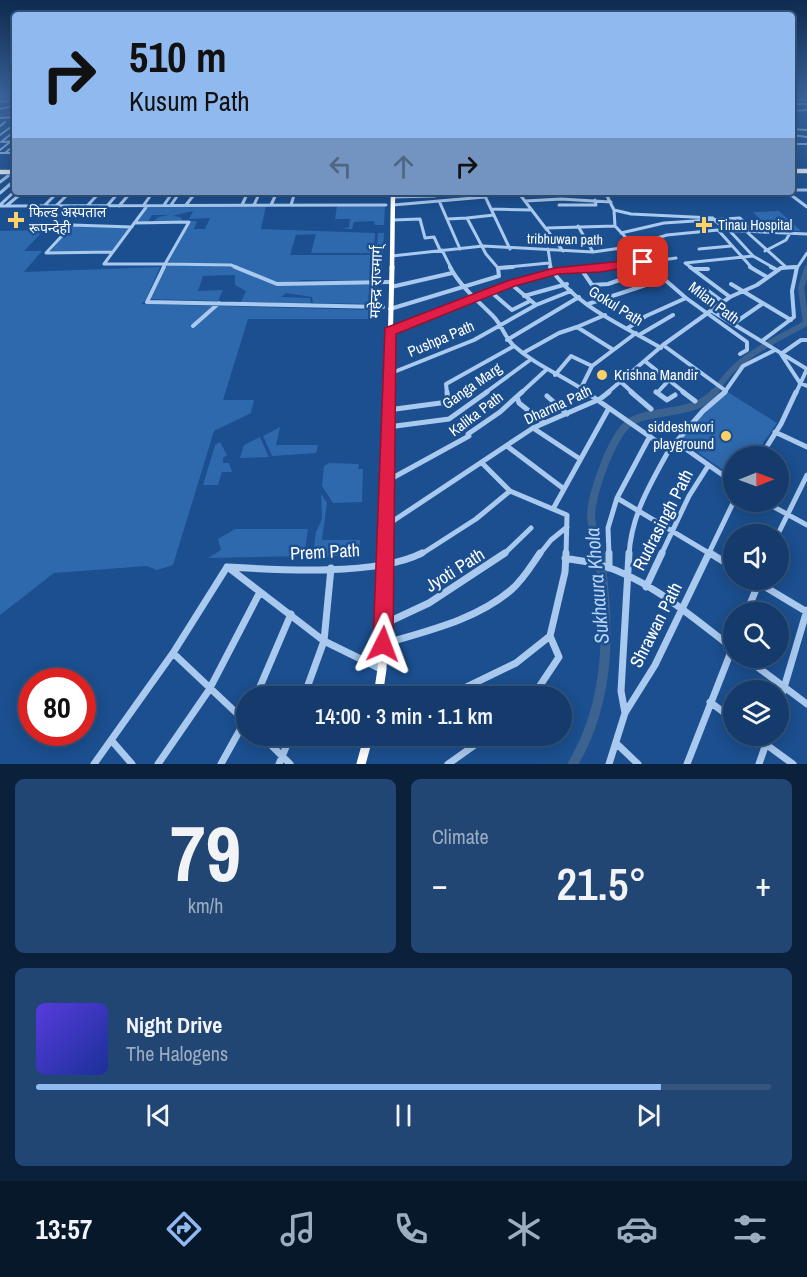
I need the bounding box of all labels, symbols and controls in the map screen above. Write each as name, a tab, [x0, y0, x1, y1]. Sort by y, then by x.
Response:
text: 510 m	[129, 29, 227, 85]
icon: right	[30, 36, 108, 114]
text: Kusum Path	[129, 83, 250, 119]
icon: left	[324, 150, 357, 183]
icon: ahead	[387, 150, 420, 183]
icon: right	[450, 150, 483, 183]
place label: फिल्ड अस्पताल रूपन्देही	[29, 203, 107, 237]
marker: फिल्ड अस्पताल रूपन्देही	[7, 211, 25, 229]
marker: Tinau Hospital	[695, 216, 713, 234]
place label: Tinau Hospital	[718, 216, 792, 234]
street label: tribhuwan path	[527, 229, 603, 249]
pin	[617, 236, 668, 287]
street label: महेन्द्र राज्मार्ग्	[364, 243, 387, 319]
icon: arrive	[626, 245, 659, 278]
street label: Milan Path	[684, 277, 744, 329]
street label: Gokul Path	[585, 281, 648, 331]
street label: Pushpa Path	[404, 315, 477, 362]
street label: Ganga Marg	[438, 357, 506, 414]
place label: Krishna Mandir	[614, 364, 698, 385]
marker: Krishna Mandir	[595, 368, 609, 382]
street label: Dharma Path	[521, 380, 595, 429]
street label: Kalika Path	[444, 386, 507, 441]
place label: siddeshwori playground	[648, 416, 714, 454]
marker: siddeshwori playground	[719, 429, 733, 443]
north arrow	[723, 446, 789, 512]
map controls	[723, 446, 789, 746]
street label: Rudrasingh Path	[626, 465, 699, 575]
button: sound	[723, 524, 789, 590]
water label: Sukhaura Khola	[578, 527, 615, 645]
street label: Prem Path	[290, 537, 360, 566]
street label: Jyoti Path	[420, 542, 489, 598]
street label: Shrawan Path	[623, 578, 688, 672]
button: search	[723, 602, 789, 668]
position arrow	[351, 612, 415, 676]
speed limit sign: 80	[18, 668, 96, 746]
button: layers	[723, 680, 789, 746]
text: 14:00 · 3 min · 1.1 km	[315, 701, 493, 731]
text: 79	[170, 800, 241, 905]
text: Climate	[432, 823, 489, 850]
text: 21.5°	[557, 853, 646, 914]
text: −	[432, 862, 448, 906]
text: +	[755, 862, 771, 906]
text: km/h	[188, 892, 223, 919]
text: Night Drive	[126, 1010, 222, 1040]
text: The Halogens	[126, 1040, 228, 1067]
icon: previous	[142, 1099, 175, 1132]
icon: pause	[387, 1099, 420, 1132]
icon: next	[632, 1099, 665, 1132]
icon: directions	[163, 1208, 205, 1250]
icon: music	[277, 1208, 319, 1250]
icon: phone	[390, 1208, 432, 1250]
icon: climate	[503, 1208, 545, 1250]
icon: car	[616, 1208, 658, 1250]
icon: filters	[729, 1208, 771, 1250]
text: 13:57	[36, 1211, 92, 1247]

